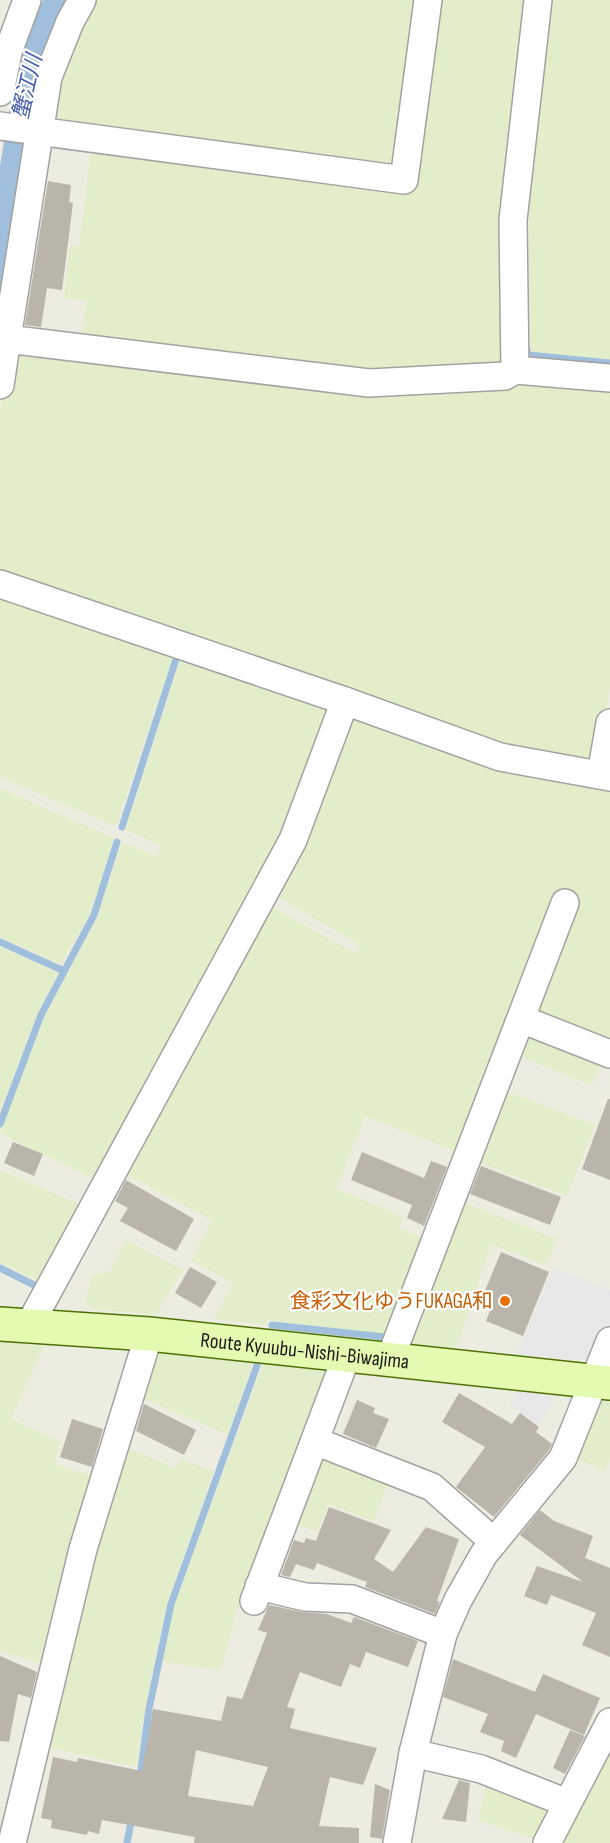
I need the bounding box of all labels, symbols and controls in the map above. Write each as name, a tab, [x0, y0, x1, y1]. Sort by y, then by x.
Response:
water label: 蟹江川	[7, 50, 49, 122]
place label: 食彩文化ゆうFUKAGA和	[290, 1289, 493, 1314]
marker: 食彩文化ゆうFUKAGA和	[498, 1294, 512, 1308]
street label: Route Kyuubu-Nishi-Biwajima	[199, 1327, 410, 1374]

